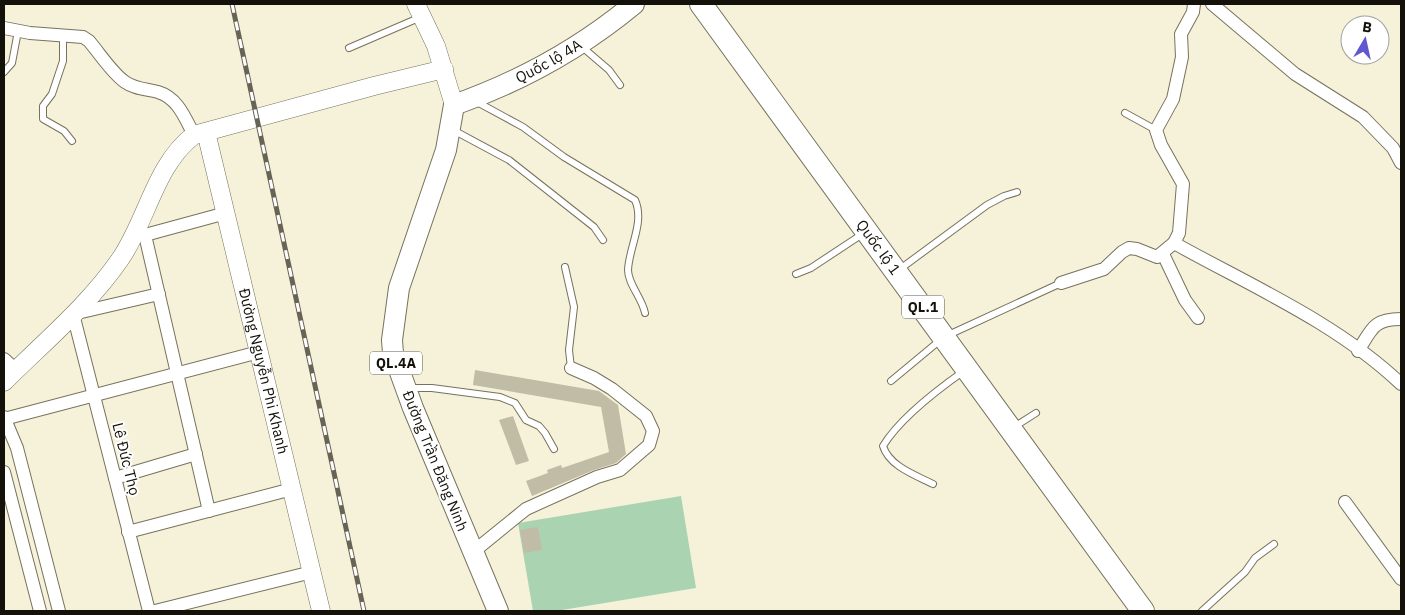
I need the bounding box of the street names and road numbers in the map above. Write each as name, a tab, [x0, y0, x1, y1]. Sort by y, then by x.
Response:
street label: Quốc lộ 4A	[512, 35, 586, 87]
street label: Quốc lộ 1	[852, 216, 905, 278]
street label: Đường Nguyễn Phi Khanh	[235, 286, 293, 456]
road number: QL.1	[902, 296, 944, 318]
road number: QL.4A	[370, 352, 422, 374]
street label: Đường Trần Đăng Ninh	[399, 388, 472, 534]
street label: Lê Đức Thọ	[108, 421, 145, 497]

